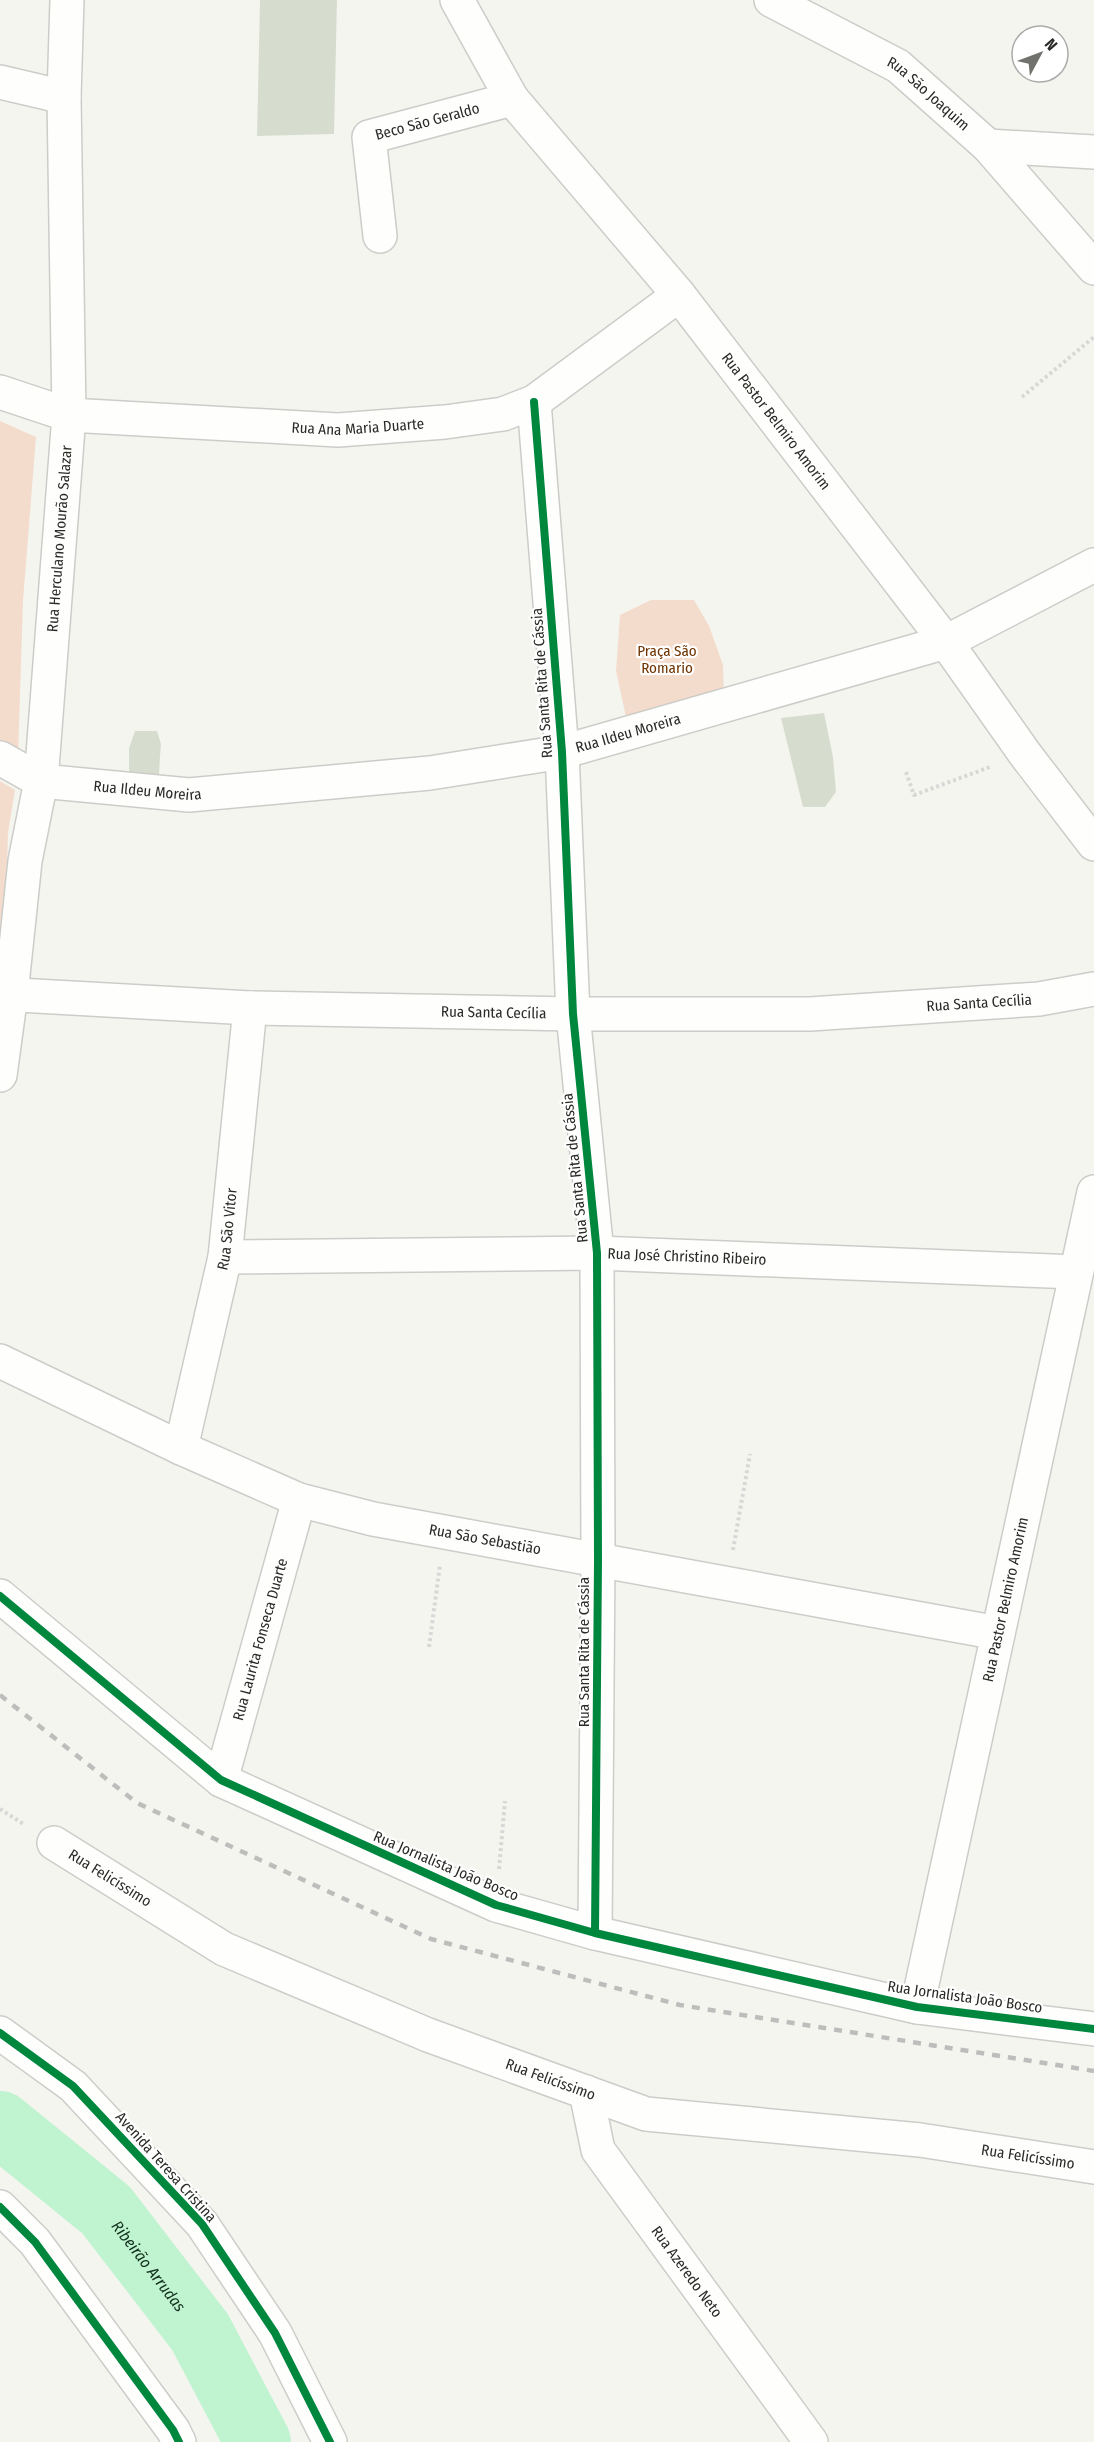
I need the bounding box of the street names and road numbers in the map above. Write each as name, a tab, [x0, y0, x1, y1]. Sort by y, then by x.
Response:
street label: Rua São Joaquim	[884, 53, 973, 134]
street label: Beco São Geraldo	[373, 99, 482, 144]
street label: Rua Pastor Belmiro Amorim	[718, 349, 835, 493]
street label: Rua Ana Maria Duarte	[291, 415, 425, 439]
street label: Rua Herculano Mourão Salazar	[43, 444, 76, 633]
street label: Rua Santa Rita de Cássia	[528, 607, 556, 759]
street label: Rua Ildeu Moreira	[573, 710, 683, 757]
street label: Rua Ildeu Moreira	[93, 777, 202, 804]
street label: Rua Santa Cecília	[926, 990, 1032, 1015]
street label: Rua Santa Cecília	[441, 1003, 547, 1023]
street label: Rua Santa Rita de Cássia	[558, 1092, 592, 1244]
street label: Rua São Vitor	[213, 1186, 241, 1272]
street label: Rua José Christino Ribeiro	[607, 1244, 767, 1269]
street label: Rua Pastor Belmiro Amorim	[979, 1515, 1032, 1684]
street label: Rua São Sebastião	[428, 1520, 543, 1558]
street label: Rua Laurita Fonseca Duarte	[229, 1556, 291, 1722]
street label: Rua Santa Rita de Cássia	[575, 1577, 593, 1727]
street label: Rua Jornalista João Bosco	[371, 1827, 521, 1905]
street label: Rua Felicíssimo	[65, 1845, 155, 1911]
street label: Rua Jornalista João Bosco	[886, 1977, 1044, 2017]
street label: Rua Felicíssimo	[503, 2055, 598, 2104]
street label: Avenida Teresa Cristina	[112, 2108, 220, 2226]
street label: Rua Felicíssimo	[980, 2141, 1076, 2173]
street label: Rua Azeredo Neto	[647, 2223, 726, 2321]

